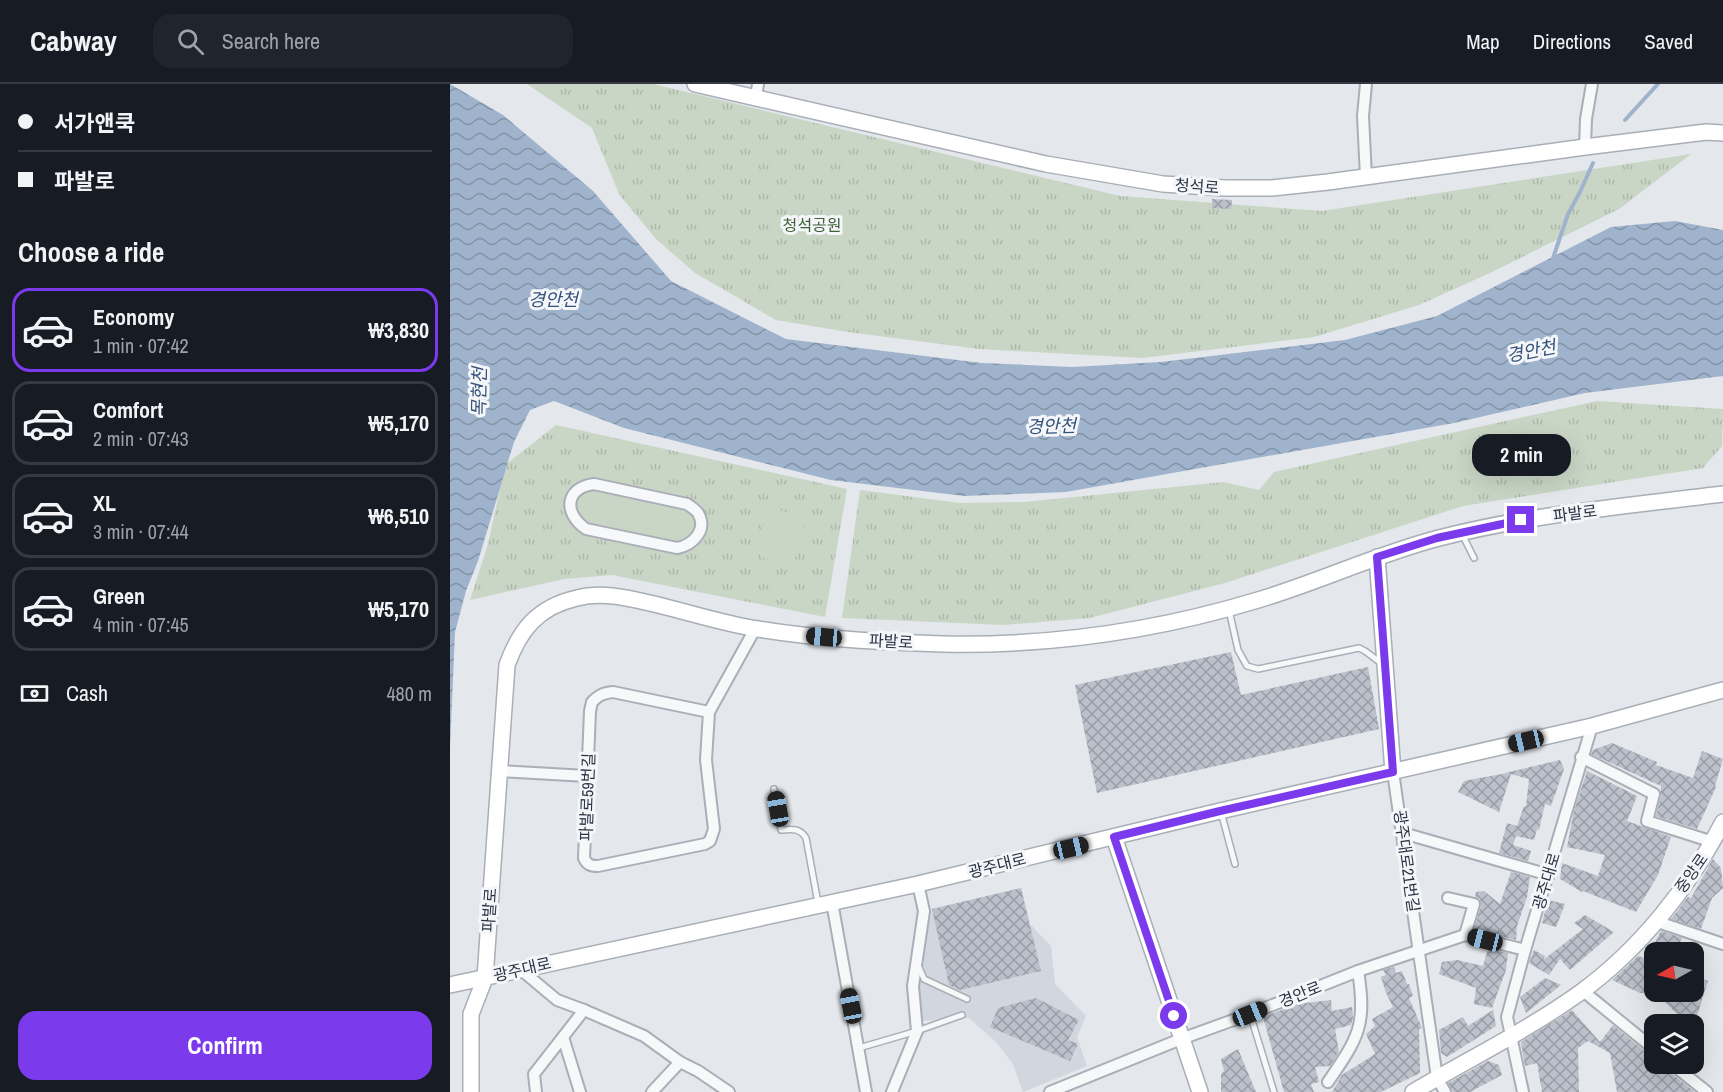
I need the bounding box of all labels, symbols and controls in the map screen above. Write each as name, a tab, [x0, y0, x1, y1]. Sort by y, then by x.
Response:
search box	[153, 14, 573, 68]
text: Cabway	[30, 22, 117, 60]
icon: search	[174, 25, 207, 58]
text: Search here	[222, 26, 320, 56]
text: Map	[1466, 27, 1500, 56]
text: Directions	[1533, 27, 1611, 56]
text: Saved	[1644, 27, 1693, 56]
text: 서가앤쿡	[54, 108, 135, 138]
text: 파발로	[54, 166, 115, 196]
street label: 청석로	[1174, 173, 1220, 199]
park label: 청석공원	[783, 214, 841, 236]
text: Choose a ride	[18, 234, 164, 270]
water label: 경안천	[528, 287, 580, 312]
text: Economy	[93, 302, 174, 332]
icon: car	[21, 303, 75, 357]
text: ₩3,830	[368, 315, 429, 345]
text: 1 min · 07:42	[93, 332, 189, 359]
water label: 경안천	[1504, 334, 1560, 368]
water label: 목현천	[466, 365, 492, 417]
text: Comfort	[93, 395, 163, 425]
icon: car	[21, 396, 75, 450]
text: ₩5,170	[368, 408, 429, 438]
water label: 경안천	[1026, 413, 1078, 439]
text: 2 min · 07:43	[93, 425, 189, 452]
callout: 2 min	[1472, 433, 1570, 475]
text: 2 min	[1500, 441, 1543, 468]
text: XL	[93, 488, 116, 518]
icon: car	[21, 489, 75, 543]
street label: 파발로	[1552, 499, 1599, 527]
text: ₩6,510	[368, 501, 429, 531]
route end	[1507, 506, 1534, 533]
text: 3 min · 07:44	[93, 518, 189, 545]
text: Green	[93, 581, 145, 611]
icon: car	[21, 582, 75, 636]
text: ₩5,170	[368, 594, 429, 624]
text: 4 min · 07:45	[93, 611, 189, 638]
car	[805, 626, 843, 648]
street label: 파발로	[868, 629, 914, 653]
icon: cash	[18, 677, 51, 710]
text: Cash	[66, 678, 108, 708]
text: 480 m	[386, 680, 432, 707]
car	[1506, 728, 1546, 754]
street label: 파발로59번길	[574, 753, 600, 841]
car	[766, 790, 790, 828]
street label: 광주대로21번길	[1389, 809, 1425, 913]
car	[1051, 835, 1091, 861]
street label: 광주대로	[966, 847, 1028, 883]
street label: 중앙로	[1669, 848, 1713, 897]
street label: 광주대로	[1527, 849, 1565, 912]
street label: 파발로	[476, 887, 502, 933]
car	[1465, 927, 1505, 953]
north arrow	[1644, 942, 1704, 1002]
map controls	[1644, 942, 1704, 1074]
street label: 광주대로	[491, 952, 553, 986]
street label: 경안로	[1275, 975, 1325, 1012]
car	[839, 987, 863, 1025]
car	[1230, 999, 1270, 1029]
route start	[1160, 1002, 1187, 1029]
button: Confirm	[18, 1011, 432, 1080]
button: layers	[1644, 1014, 1704, 1074]

